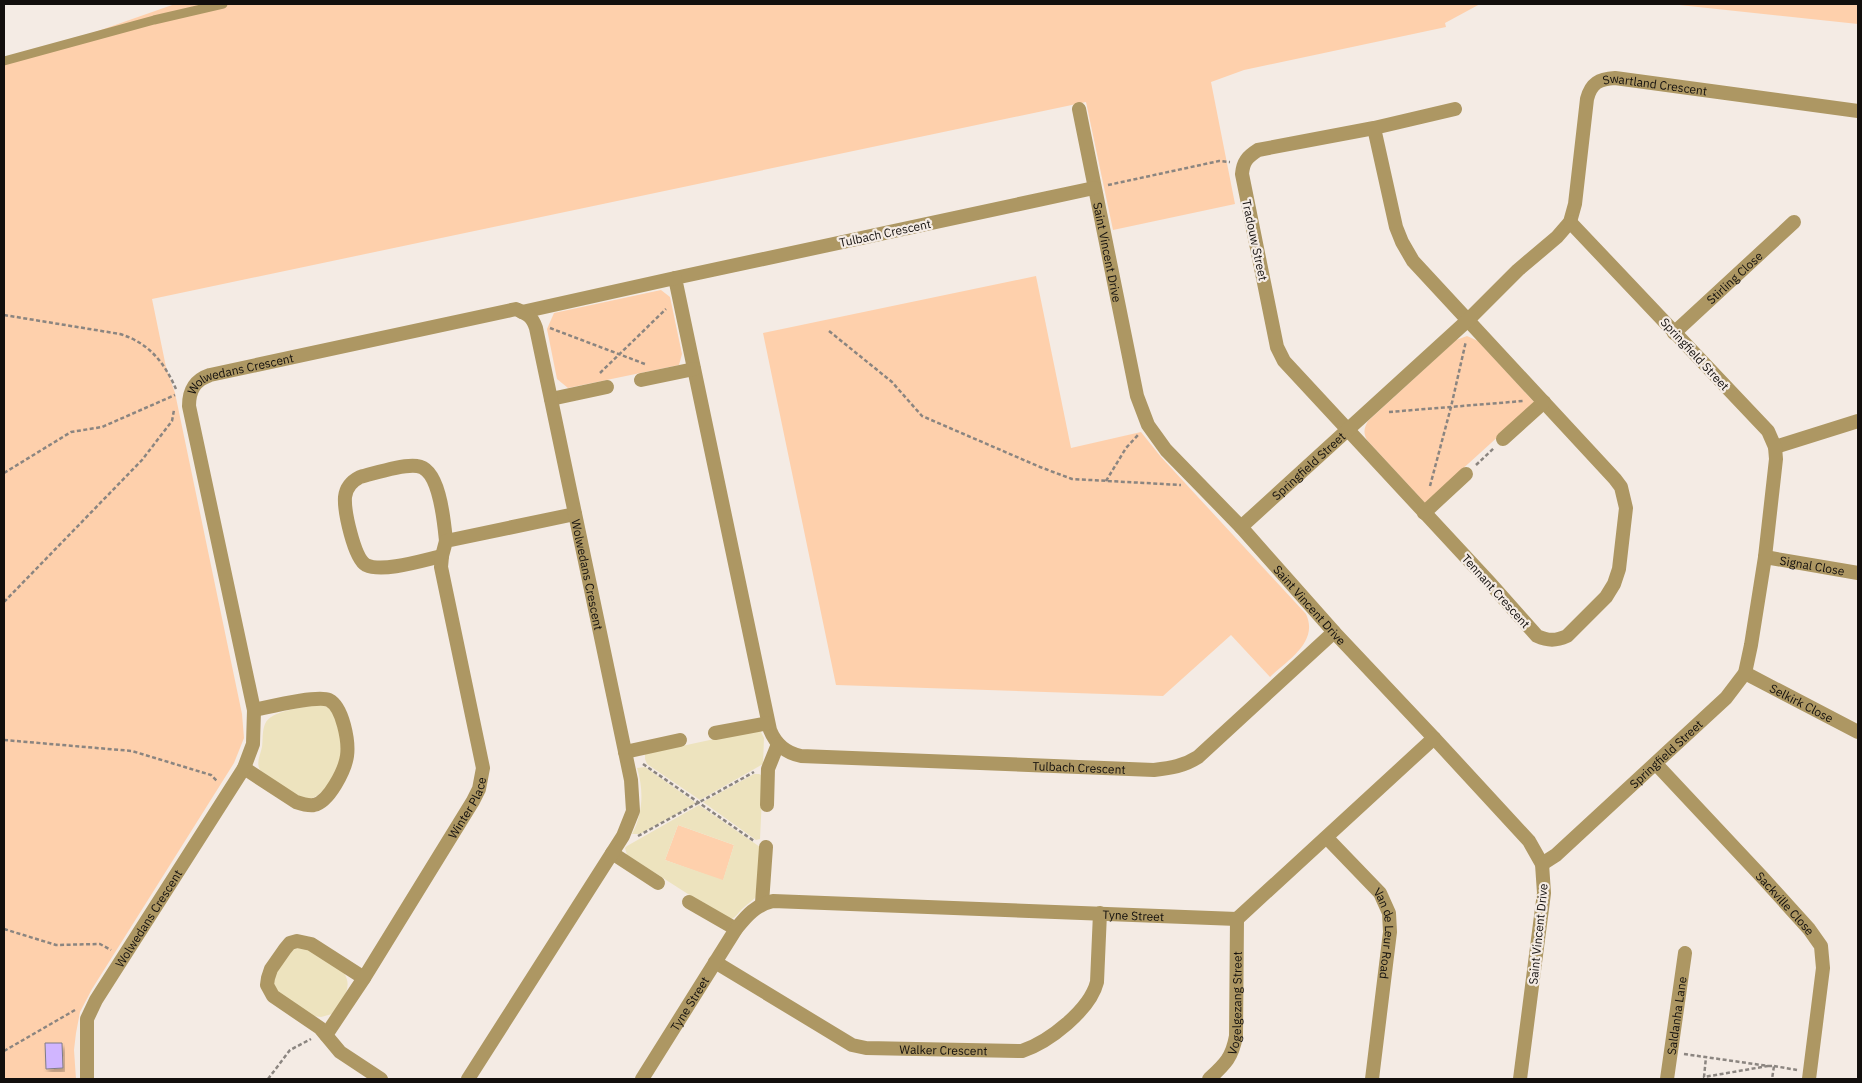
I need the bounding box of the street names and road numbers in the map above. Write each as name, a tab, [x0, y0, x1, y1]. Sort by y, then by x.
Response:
street label: Swartland Crescent	[1601, 70, 1708, 98]
street label: Tradouw Street	[1239, 198, 1271, 282]
street label: Saint Vincent Drive	[1090, 201, 1125, 304]
street label: Tulbach Crescent	[838, 216, 932, 250]
street label: Stirling Close	[1703, 247, 1766, 307]
street label: Springfield Street	[1658, 315, 1732, 393]
street label: Wolwedans Crescent	[184, 350, 295, 397]
street label: Springfield Street	[1268, 428, 1348, 503]
street label: Wolwedans Crescent	[569, 518, 607, 631]
street label: Tennant Crescent	[1459, 551, 1533, 631]
street label: Signal Close	[1779, 552, 1846, 578]
street label: Saint Vincent Drive	[1271, 562, 1350, 648]
street label: Selkirk Close	[1767, 680, 1836, 726]
street label: Springfield Street	[1626, 716, 1705, 791]
street label: Tulbach Crescent	[1032, 758, 1126, 776]
street label: Winter Place	[444, 775, 489, 841]
street label: Wolwedans Crescent	[111, 867, 185, 970]
street label: Sackville Close	[1753, 868, 1818, 938]
street label: Saint Vincent Drive	[1525, 882, 1551, 985]
street label: Van de Leur Road	[1371, 884, 1398, 980]
street label: Tyne Street	[1102, 906, 1164, 924]
street label: Vogelgezang Street	[1224, 951, 1244, 1057]
street label: Tyne Street	[667, 973, 712, 1034]
street label: Saldanha Lane	[1663, 975, 1689, 1056]
street label: Walker Crescent	[899, 1041, 988, 1058]

